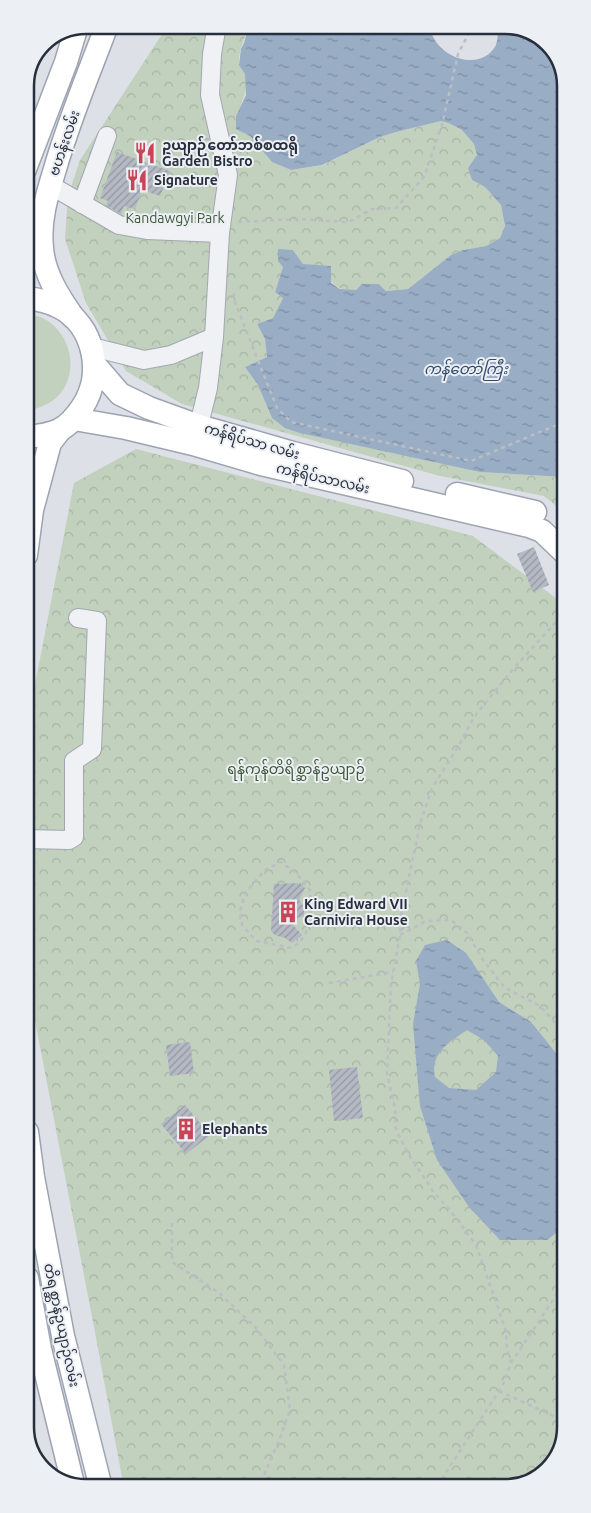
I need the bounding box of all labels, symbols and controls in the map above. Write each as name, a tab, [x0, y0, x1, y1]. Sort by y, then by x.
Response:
street label: ဗဟန်းလမ်း	[43, 108, 86, 179]
place label: ဥယျာဉ်တော်ဘစ်စထရို Garden Bistro	[162, 135, 298, 169]
restaurant icon: ဥယျာဉ်တော်ဘစ်စထရို Garden Bistro	[132, 140, 158, 166]
restaurant icon: Signature	[124, 167, 150, 193]
place label: Signature	[154, 172, 218, 188]
park label: Kandawgyi Park	[125, 210, 225, 226]
water label: ကန်တော်ကြီး	[424, 358, 509, 381]
street label: ကန်ရိပ်သာ လမ်း	[201, 418, 302, 466]
street label: ကန်ရိပ်သာလမ်း	[274, 458, 372, 500]
park label: ရန်ကုန်တိရိစ္ဆာန်ဥယျာဉ်	[227, 759, 365, 781]
place label: King Edward VII Carnivira House	[304, 896, 408, 928]
building icon: King Edward VII Carnivira House	[275, 899, 301, 925]
building icon: Elephants	[173, 1116, 199, 1142]
place label: Elephants	[202, 1121, 268, 1137]
street label: တိရစ္ဆာန်ဥယျာဉ်လမ်း	[37, 1261, 85, 1389]

